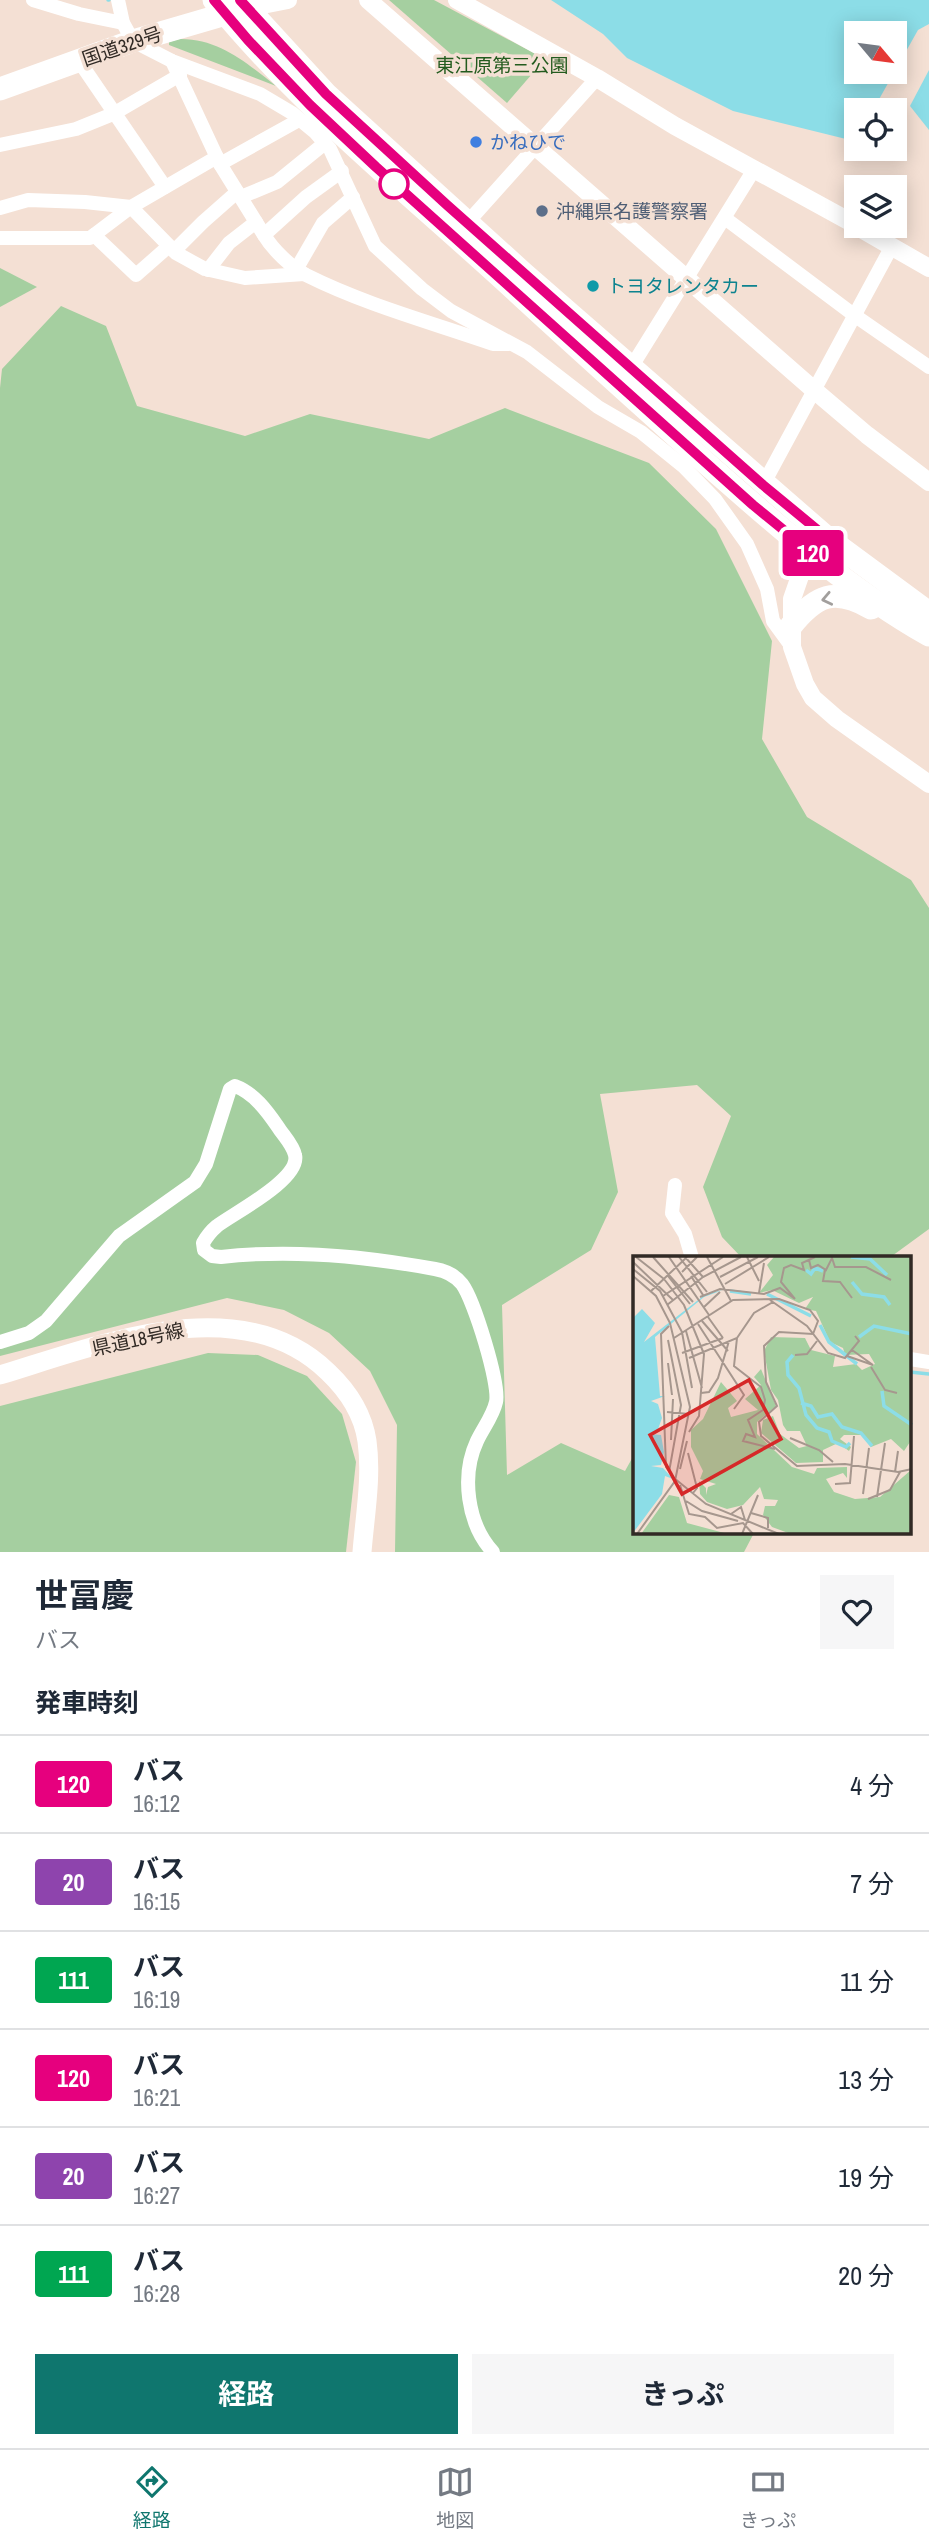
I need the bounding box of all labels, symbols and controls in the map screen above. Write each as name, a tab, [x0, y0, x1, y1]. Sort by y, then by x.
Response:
street label: 国道329号	[79, 20, 165, 72]
north arrow	[844, 21, 906, 84]
map controls	[844, 21, 907, 238]
park label: 東江原第三公園	[435, 52, 569, 78]
button: locate	[844, 98, 907, 161]
place label: かねひで	[490, 129, 566, 155]
marker: かねひで	[468, 134, 484, 150]
unlabelled marker	[379, 169, 409, 199]
button: layers	[844, 175, 907, 238]
place label: 沖縄県名護警察署	[556, 198, 708, 224]
marker: 沖縄県名護警察署	[534, 203, 550, 219]
place label: トヨタレンタカー	[607, 273, 759, 299]
marker: トヨタレンタカー	[585, 278, 601, 294]
line badge: 120	[773, 530, 853, 576]
text: 120	[797, 537, 829, 569]
one-way arrow	[821, 590, 833, 605]
inset map	[633, 1256, 912, 1534]
street label: 県道18号線	[90, 1317, 186, 1361]
text: 世冨慶	[35, 1573, 134, 1617]
button: heart	[820, 1575, 894, 1649]
text: バス	[35, 1624, 81, 1655]
text: 発車時刻	[35, 1685, 139, 1720]
text: バス	[133, 1753, 185, 1788]
text: 120	[57, 1768, 90, 1800]
text: 4 分	[850, 1768, 894, 1803]
text: 16:12	[133, 1788, 180, 1819]
text: バス	[133, 1851, 185, 1886]
text: 20	[63, 1866, 84, 1898]
text: 7 分	[850, 1866, 894, 1901]
text: 16:15	[133, 1886, 180, 1917]
text: バス	[133, 1949, 185, 1984]
text: 111	[58, 1964, 89, 1996]
text: 11 分	[840, 1964, 894, 1999]
text: 16:19	[133, 1984, 180, 2015]
text: バス	[133, 2047, 185, 2082]
text: 120	[57, 2062, 90, 2094]
text: 13 分	[838, 2062, 894, 2097]
text: 16:21	[133, 2082, 180, 2113]
text: バス	[133, 2145, 185, 2180]
text: 20	[63, 2160, 84, 2192]
text: 19 分	[838, 2160, 894, 2195]
text: 16:27	[133, 2180, 180, 2211]
text: バス	[133, 2243, 185, 2278]
text: 111	[58, 2258, 89, 2290]
text: 20 分	[838, 2258, 894, 2293]
text: 16:28	[133, 2278, 180, 2309]
button: 経路	[35, 2354, 458, 2434]
button: きっぷ	[472, 2354, 894, 2434]
tab: 経路	[133, 2463, 171, 2533]
tab: 地図	[436, 2463, 474, 2533]
tab: きっぷ	[740, 2463, 796, 2533]

